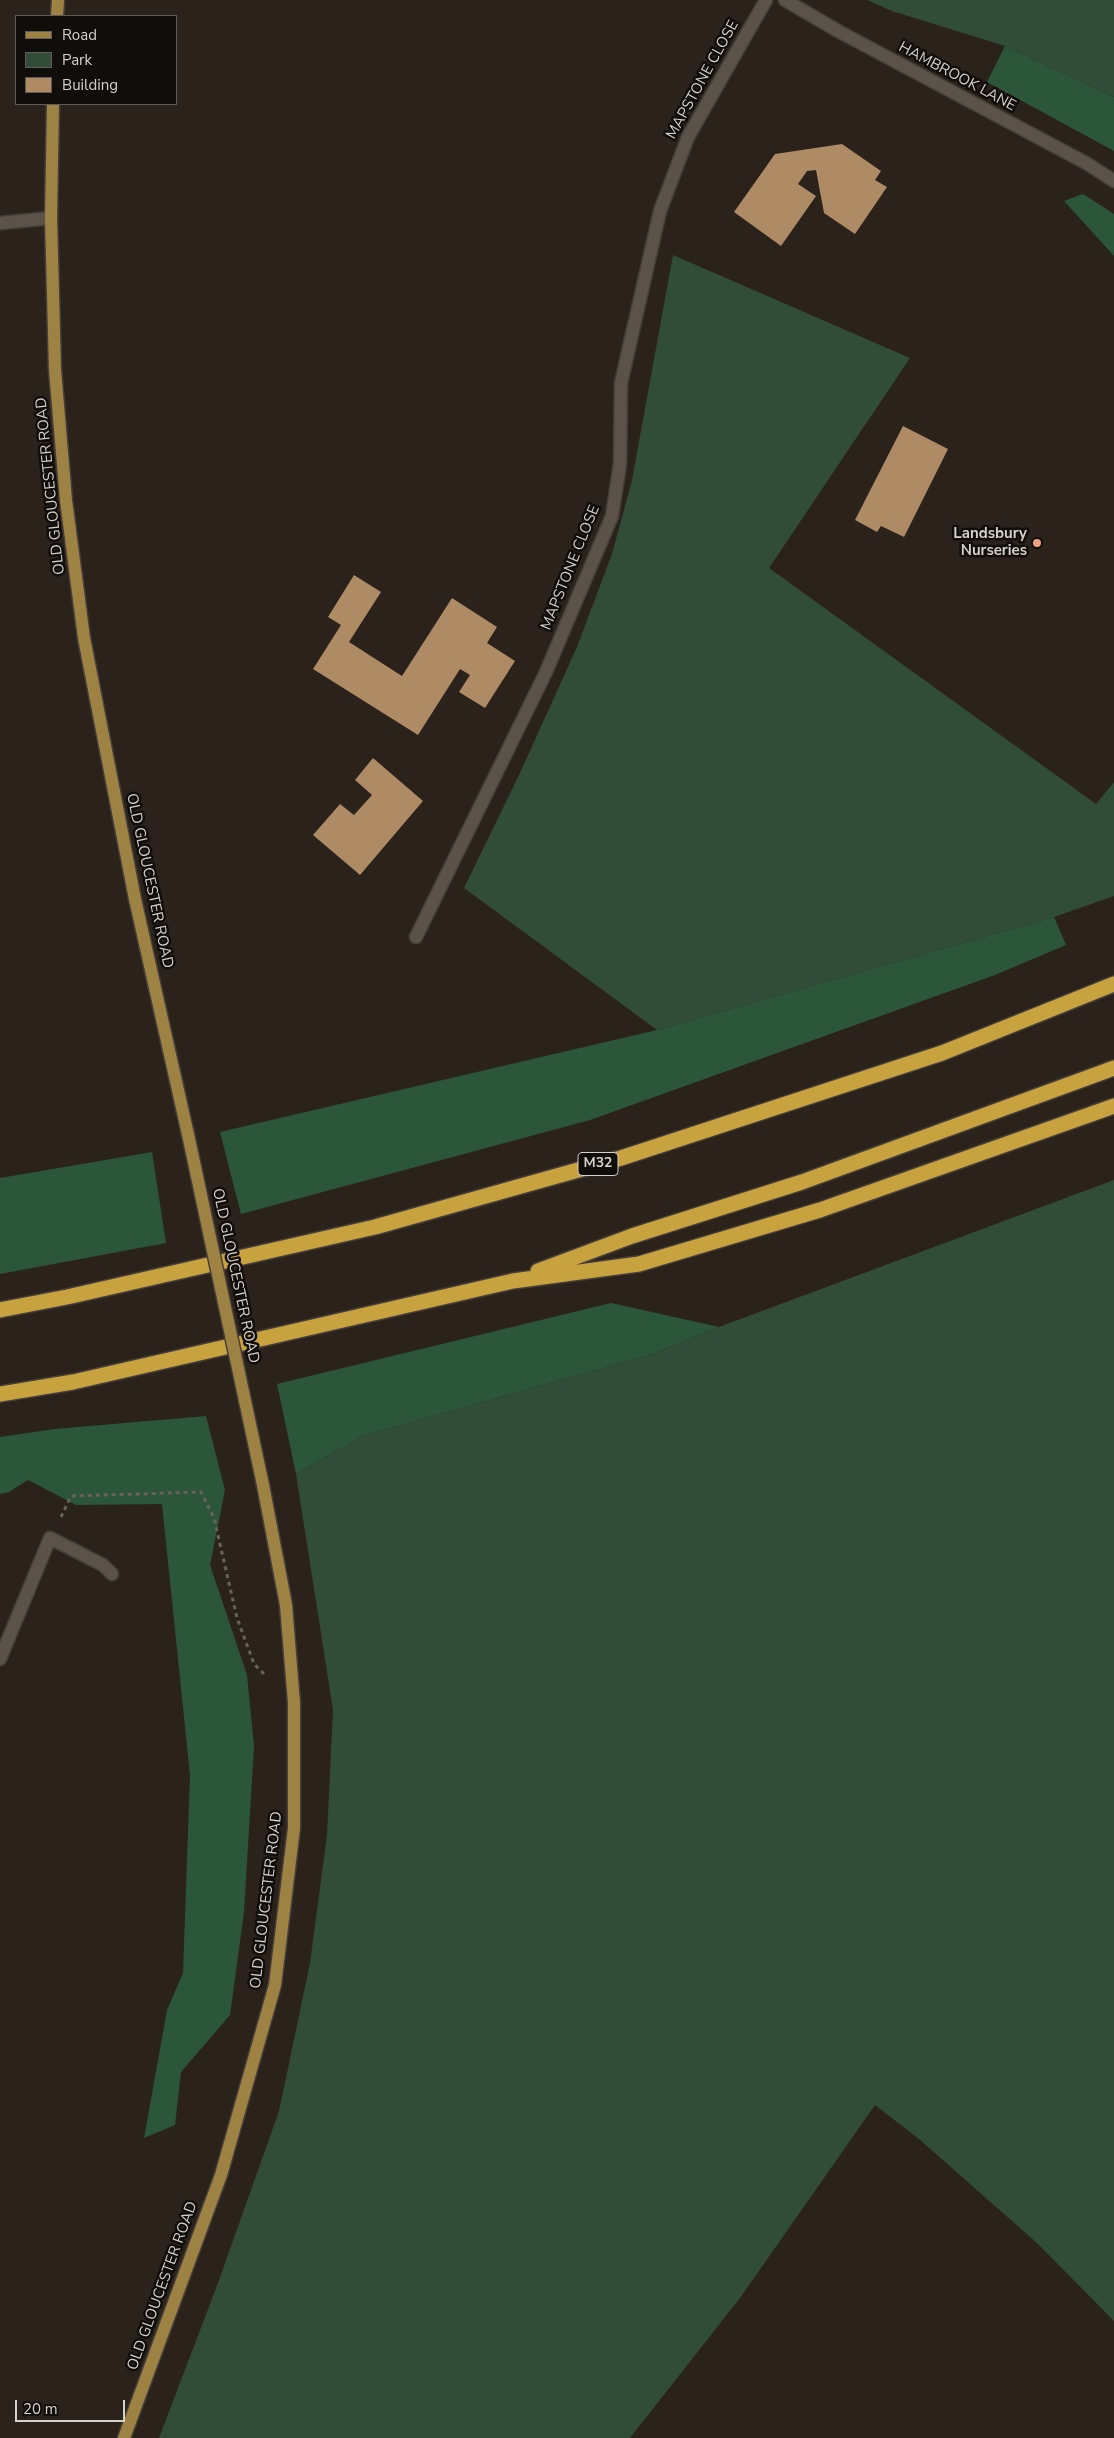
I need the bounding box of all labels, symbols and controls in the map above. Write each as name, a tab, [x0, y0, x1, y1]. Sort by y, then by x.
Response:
legend	[15, 15, 178, 105]
street label: MAPSTONE CLOSE	[663, 17, 743, 143]
text: Road	[62, 25, 97, 45]
street label: HAMBROOK LANE	[895, 39, 1019, 115]
text: Park	[62, 50, 92, 70]
text: Building	[62, 75, 118, 95]
street label: OLD GLOUCESTER ROAD	[33, 396, 69, 576]
street label: MAPSTONE CLOSE	[538, 503, 604, 633]
place label: Landsbury Nurseries	[953, 525, 1027, 560]
marker: Landsbury Nurseries	[1031, 537, 1043, 549]
street label: OLD GLOUCESTER ROAD	[122, 792, 176, 970]
road number: M32	[578, 1152, 618, 1176]
street label: OLD GLOUCESTER ROAD	[208, 1187, 262, 1365]
street label: OLD GLOUCESTER ROAD	[247, 1810, 287, 1990]
street label: OLD GLOUCESTER ROAD	[124, 2199, 202, 2373]
scale bar	[18, 2390, 128, 2422]
text: 20 m	[23, 2399, 58, 2419]

